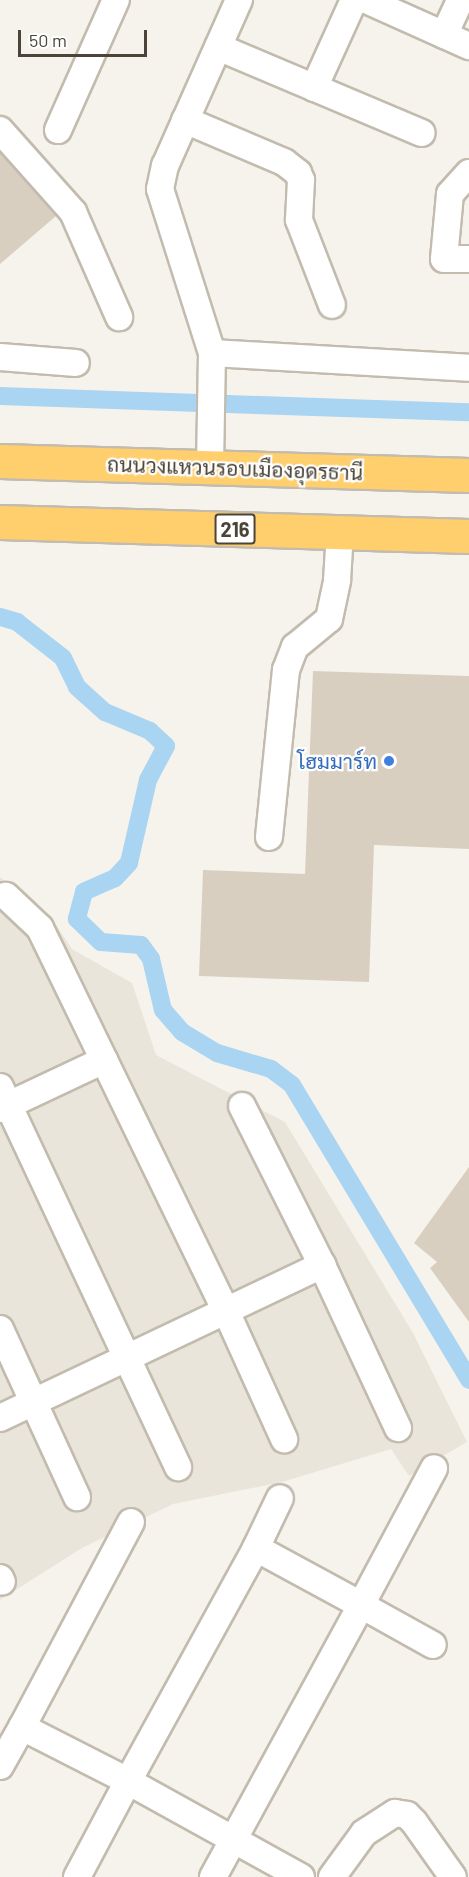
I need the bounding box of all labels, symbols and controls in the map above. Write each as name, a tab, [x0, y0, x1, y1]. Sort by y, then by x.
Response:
scale bar	[21, 18, 150, 56]
text: 50 m	[29, 29, 67, 51]
street label: ถนนวงแหวนรอบเมืองอุดรธานี	[107, 451, 363, 485]
road number: 216	[214, 512, 256, 546]
place label: โฮมมาร์ท	[297, 748, 377, 774]
marker: โฮมมาร์ท	[382, 754, 396, 768]

